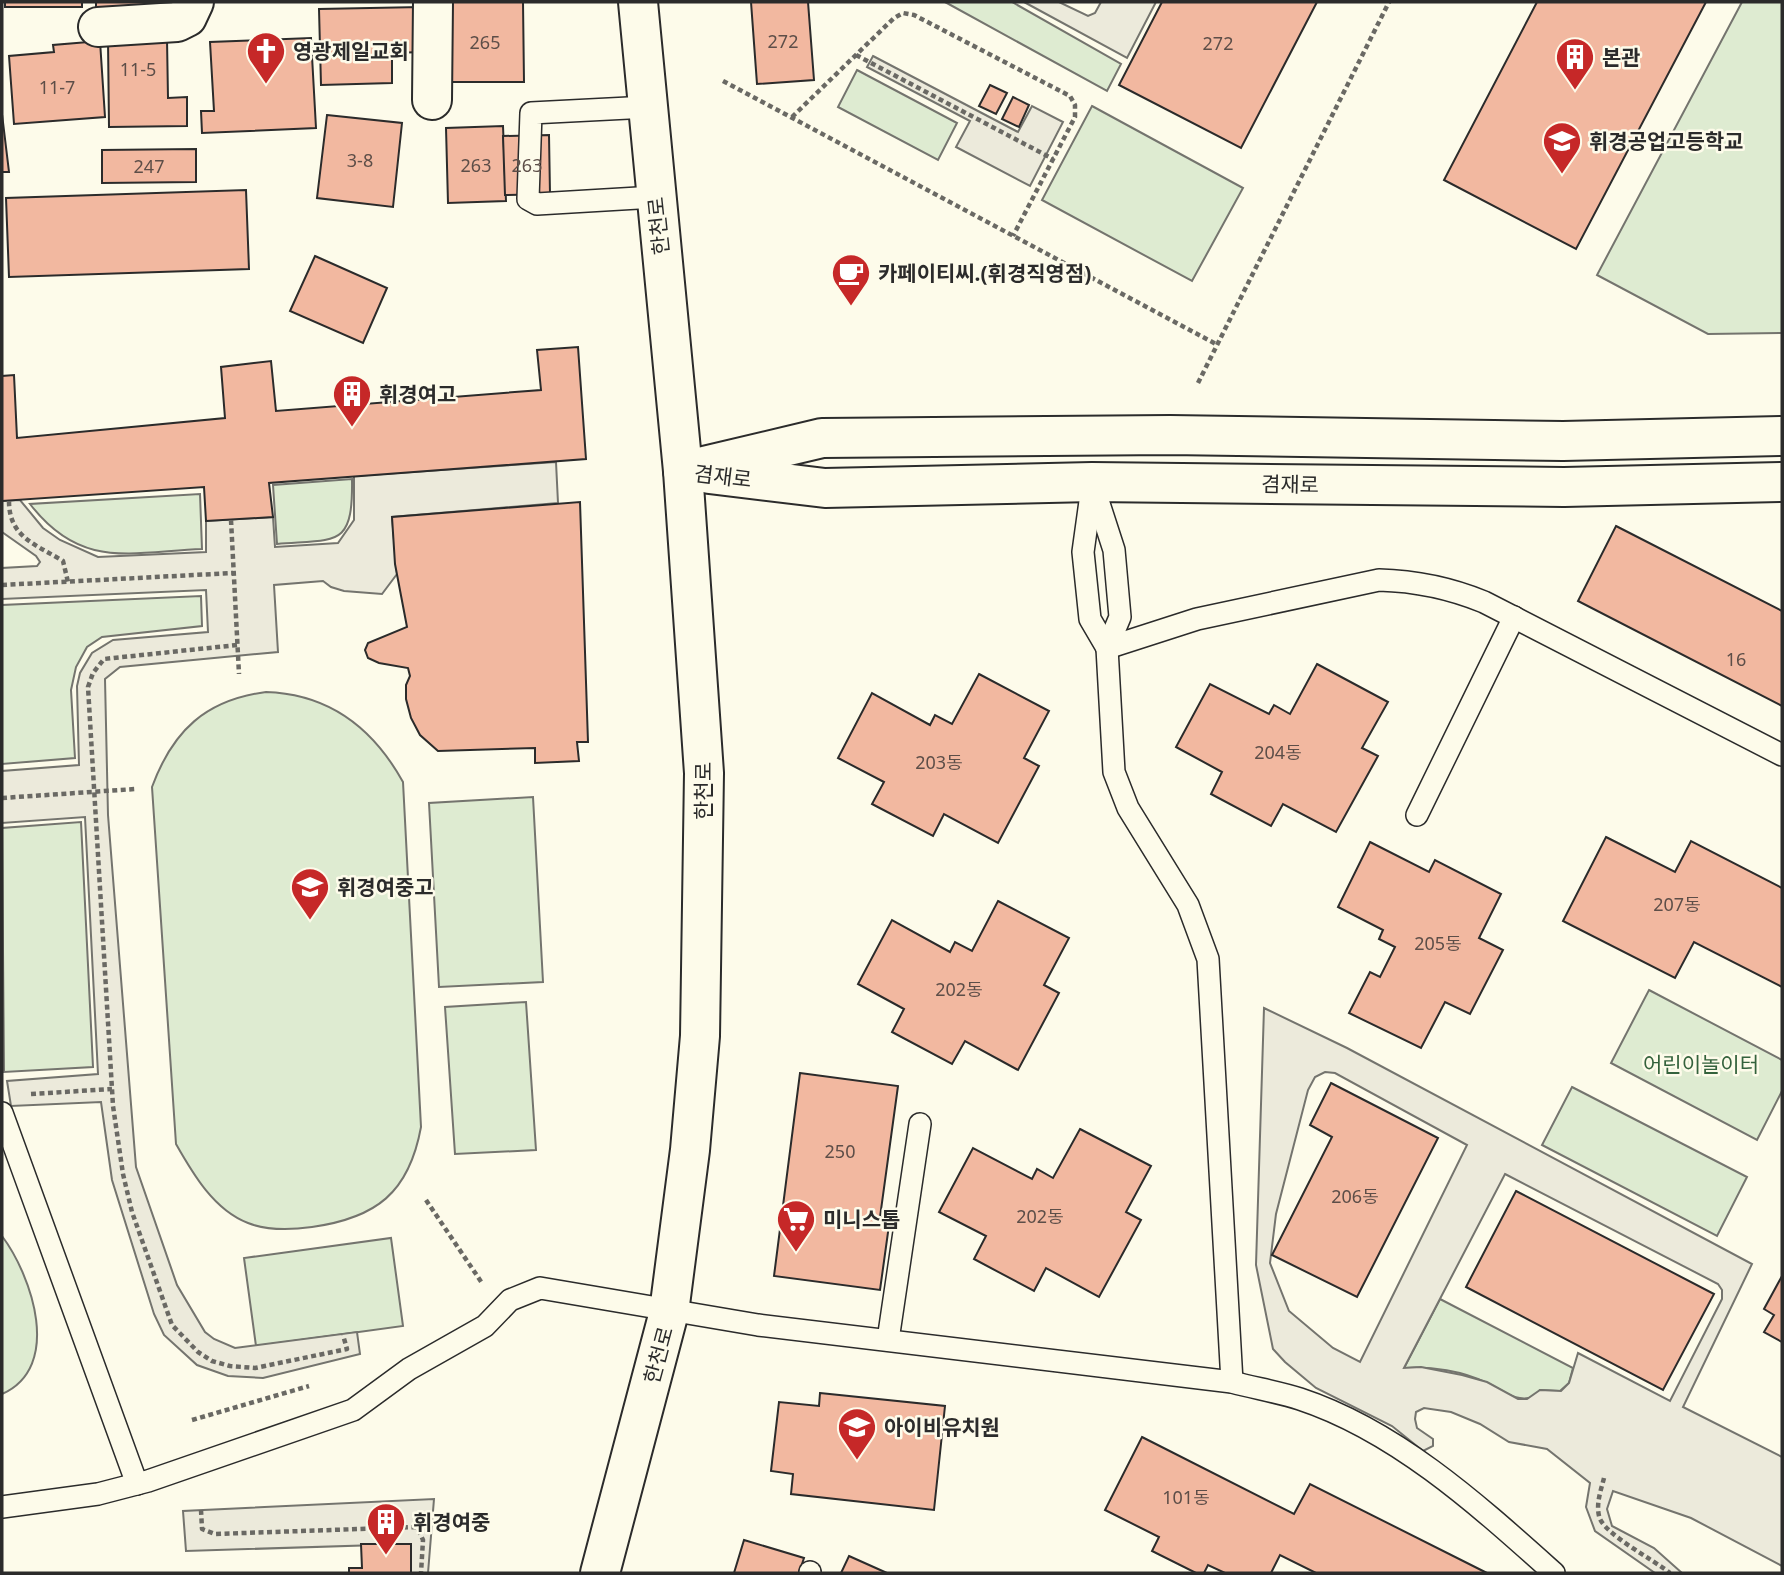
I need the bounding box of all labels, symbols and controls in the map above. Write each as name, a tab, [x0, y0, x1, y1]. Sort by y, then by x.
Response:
house number: 272	[768, 29, 798, 53]
church icon: 영광제일교회	[245, 30, 287, 85]
house number: 265	[470, 30, 500, 54]
house number: 272	[1203, 31, 1233, 55]
building icon: 본관	[1554, 36, 1596, 91]
place label: 영광제일교회	[293, 37, 409, 65]
place label: 본관	[1602, 43, 1641, 71]
house number: 11-5	[120, 57, 156, 81]
house number: 11-7	[39, 75, 75, 99]
school or university icon: 휘경공업고등학교	[1541, 120, 1583, 175]
place label: 휘경공업고등학교	[1589, 127, 1744, 155]
house number: 3-8	[347, 148, 373, 172]
house number: 263	[461, 153, 491, 177]
house number: 263	[512, 153, 542, 177]
house number: 247	[134, 154, 164, 178]
street label: 한천로	[641, 196, 675, 256]
cafe icon: 카페이티씨.(휘경직영점)	[830, 252, 872, 307]
place label: 카페이티씨.(휘경직영점)	[878, 259, 1091, 287]
building icon: 휘경여고	[331, 373, 373, 428]
place label: 휘경여고	[379, 380, 456, 408]
street label: 겸재로	[693, 459, 753, 493]
street label: 겸재로	[1261, 469, 1319, 499]
house number: 16	[1726, 647, 1746, 671]
house number: 204동	[1254, 740, 1302, 764]
house number: 203동	[915, 750, 963, 774]
street label: 한천로	[689, 762, 717, 820]
school or university icon: 휘경여중고	[289, 866, 331, 921]
place label: 휘경여중고	[337, 873, 434, 901]
house number: 207동	[1653, 892, 1701, 916]
house number: 205동	[1414, 931, 1462, 955]
house number: 202동	[935, 977, 983, 1001]
park label: 어린이놀이터	[1643, 1050, 1759, 1078]
house number: 250	[825, 1139, 855, 1163]
house number: 206동	[1331, 1184, 1379, 1208]
supermarket icon: 미니스톱	[775, 1198, 817, 1253]
house number: 202동	[1016, 1204, 1064, 1228]
place label: 미니스톱	[823, 1205, 900, 1233]
street label: 한천로	[637, 1323, 679, 1387]
school or university icon: 아이비유치원	[836, 1406, 878, 1461]
place label: 아이비유치원	[884, 1413, 1000, 1441]
house number: 101동	[1162, 1485, 1210, 1509]
building icon: 휘경여중	[365, 1501, 407, 1556]
place label: 휘경여중	[413, 1508, 490, 1536]

